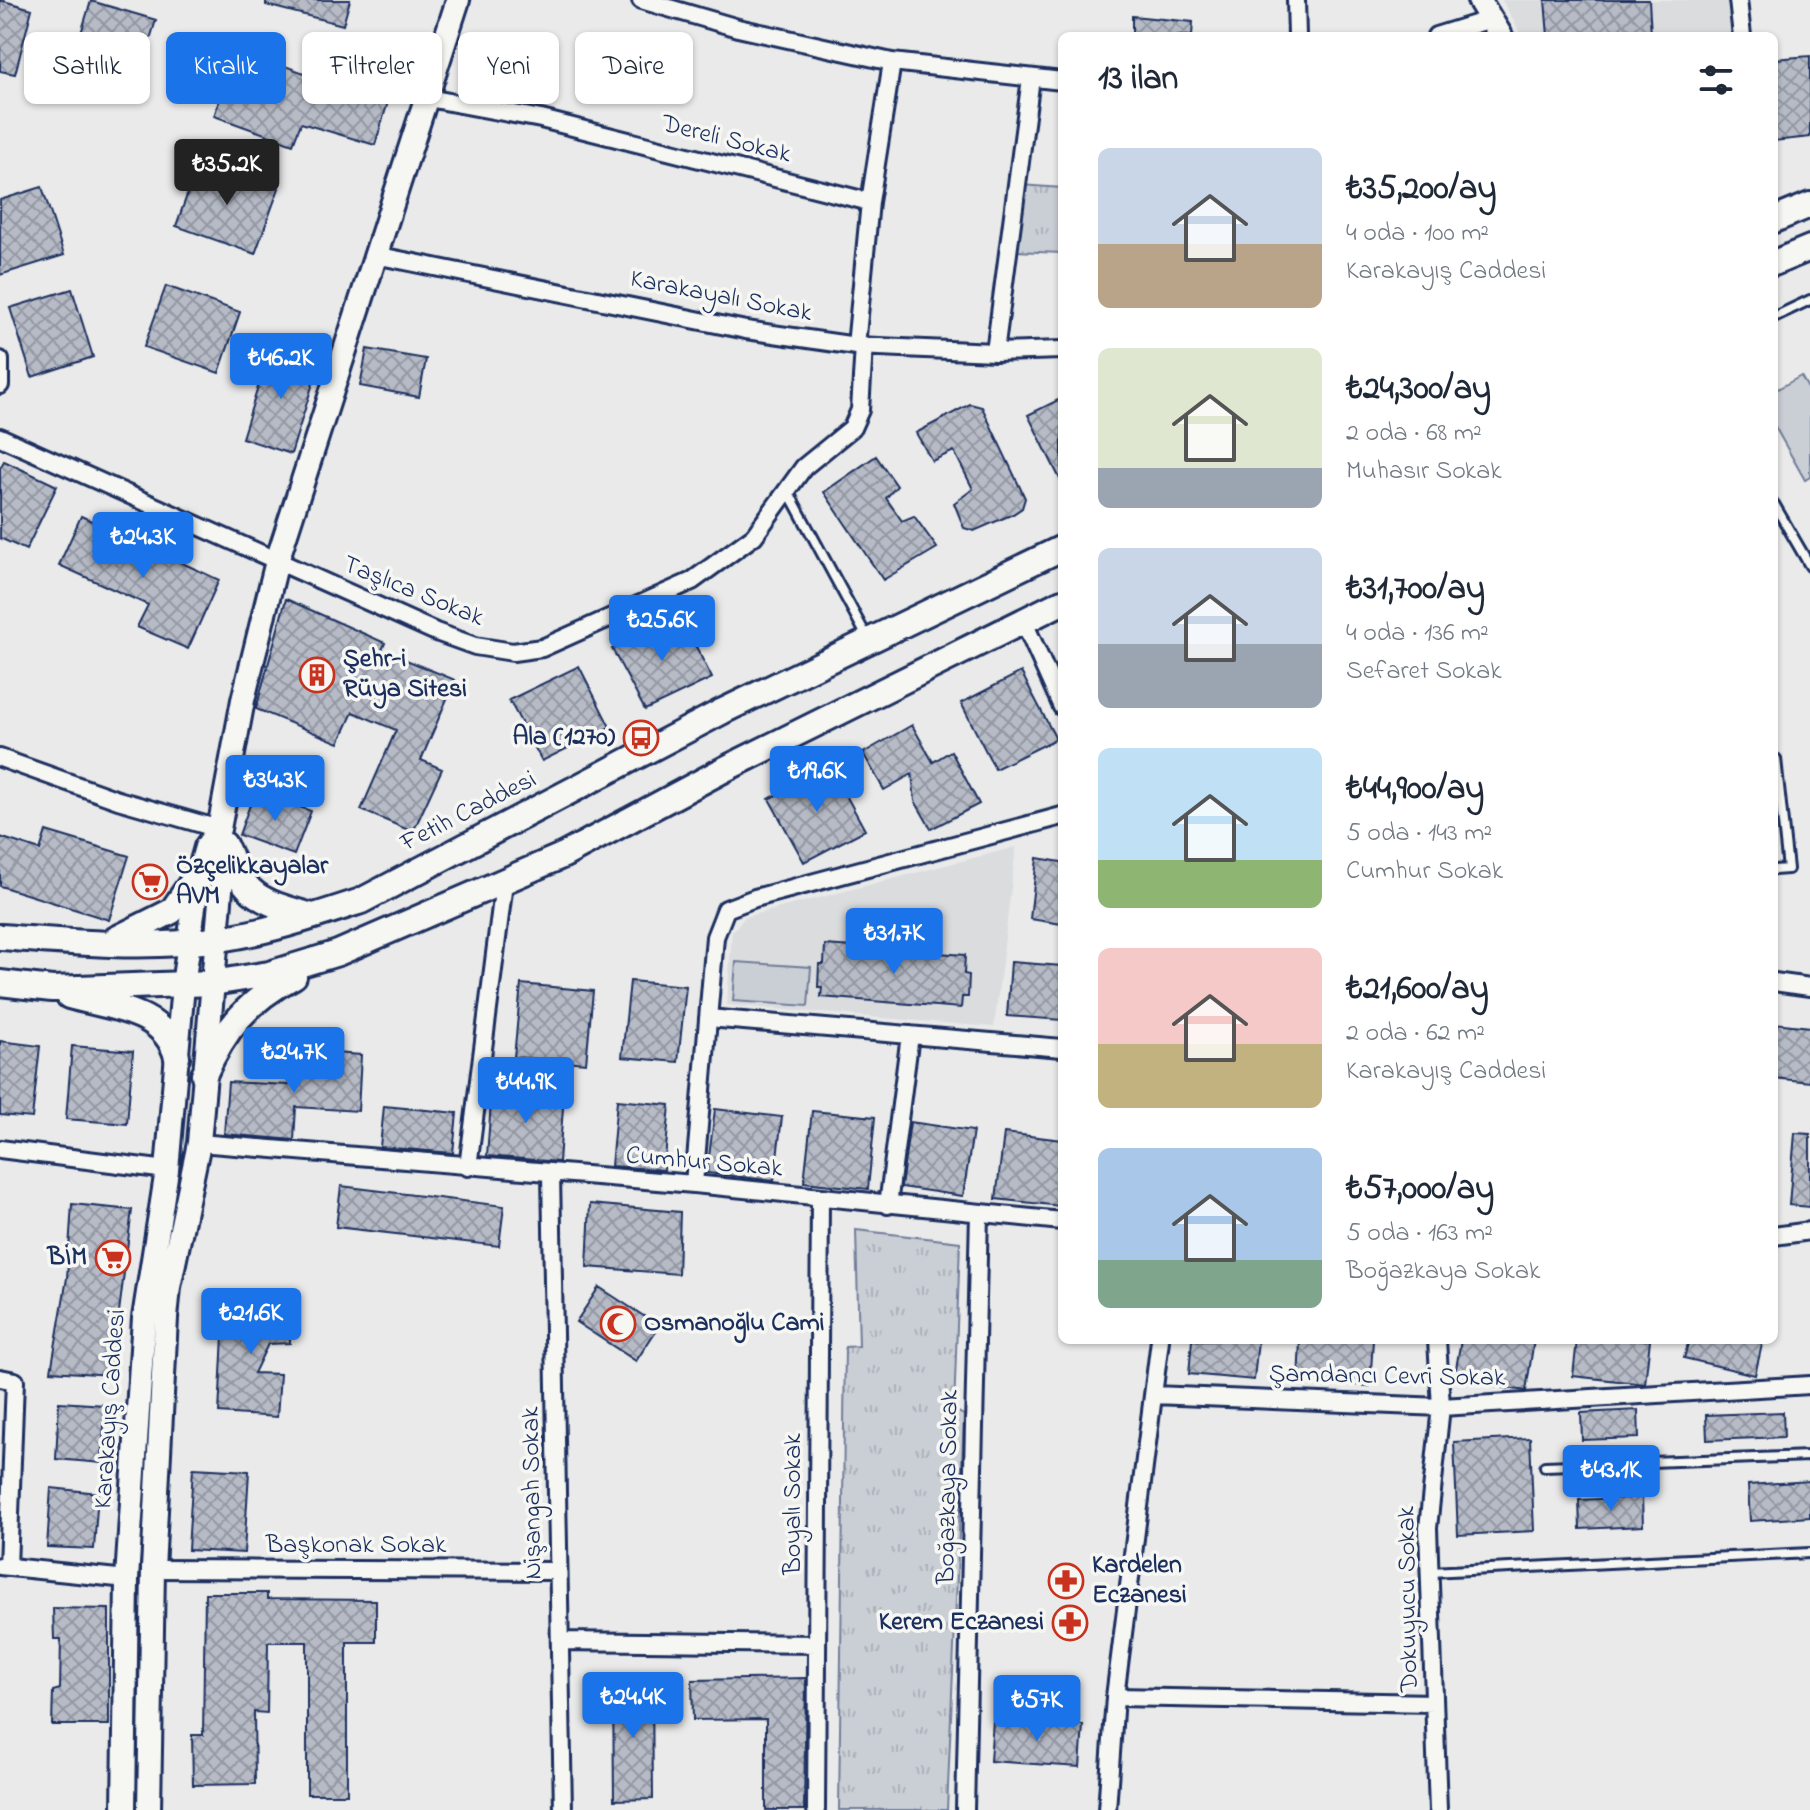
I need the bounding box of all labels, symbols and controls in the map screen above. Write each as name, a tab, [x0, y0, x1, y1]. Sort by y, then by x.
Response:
chip: Satılık	[24, 32, 150, 104]
chip: Kiralık	[166, 32, 286, 104]
chip: Filtreler	[302, 32, 442, 104]
chip: Yeni	[458, 32, 559, 104]
chip: Daire	[575, 32, 693, 104]
text: 13 ilan	[1098, 55, 1178, 105]
icon: filters	[1694, 58, 1738, 102]
street label: Dereli Sokak	[656, 105, 795, 175]
pin: ₺35.2K	[162, 139, 292, 207]
text: ₺35.2K	[192, 146, 262, 184]
text: ₺35,200/ay	[1346, 165, 1496, 215]
icon: home	[1162, 180, 1258, 276]
text: 4 oda · 100 m²	[1346, 215, 1489, 253]
text: Karakayış Caddesi	[1346, 253, 1546, 291]
street label: Karakayalı Sokak	[627, 261, 816, 333]
pin: ₺46.2K	[216, 333, 346, 401]
text: ₺46.2K	[248, 340, 314, 378]
text: ₺24,300/ay	[1346, 365, 1491, 415]
icon: home	[1162, 380, 1258, 476]
text: 2 oda · 68 m²	[1346, 415, 1482, 453]
text: Muhasır Sokak	[1346, 453, 1502, 491]
pin: ₺24.3K	[78, 512, 208, 580]
text: ₺24.3K	[110, 519, 176, 557]
street label: Taşlıca Sokak	[337, 546, 490, 638]
text: ₺31,700/ay	[1346, 565, 1485, 615]
icon: home	[1162, 580, 1258, 676]
pin: ₺25.6K	[597, 595, 727, 663]
text: ₺25.6K	[627, 602, 697, 640]
text: 4 oda · 136 m²	[1346, 615, 1489, 653]
place label: Şehr-i Rüya Sitesi	[343, 641, 467, 709]
text: Sefaret Sokak	[1346, 653, 1502, 691]
building icon: Şehr-i Rüya Sitesi	[298, 656, 336, 694]
place label: Ala (1270)	[512, 719, 615, 757]
bus stop icon: Ala (1270)	[622, 719, 660, 757]
pin: ₺19.6K	[752, 746, 882, 814]
text: ₺19.6K	[788, 753, 846, 791]
pin: ₺34.3K	[210, 755, 340, 823]
text: ₺34.3K	[243, 762, 307, 800]
street label: Fetih Caddesi	[394, 762, 544, 863]
text: ₺44,900/ay	[1346, 765, 1484, 815]
icon: home	[1162, 780, 1258, 876]
text: 5 oda · 143 m²	[1346, 815, 1492, 853]
place label: Özçelikkayalar AVM	[176, 848, 329, 916]
text: Cumhur Sokak	[1346, 853, 1503, 891]
supermarket icon: Özçelikkayalar AVM	[131, 863, 169, 901]
pin: ₺31.7K	[829, 908, 959, 976]
text: ₺31.7K	[864, 915, 924, 953]
text: ₺21,600/ay	[1346, 965, 1489, 1015]
icon: home	[1162, 980, 1258, 1076]
text: 2 oda · 62 m²	[1346, 1015, 1485, 1053]
pin: ₺24.7K	[229, 1027, 359, 1095]
text: ₺24.7K	[261, 1034, 327, 1072]
text: Karakayış Caddesi	[1346, 1053, 1546, 1091]
pin: ₺44.9K	[461, 1057, 591, 1125]
text: ₺44.9K	[496, 1064, 556, 1102]
street label: Cumhur Sokak	[624, 1137, 785, 1189]
text: ₺57,000/ay	[1346, 1165, 1494, 1215]
icon: home	[1162, 1180, 1258, 1276]
text: 5 oda · 163 m²	[1346, 1215, 1493, 1253]
place label: BİM	[47, 1239, 87, 1277]
supermarket icon: BİM	[94, 1239, 132, 1277]
text: Boğazkaya Sokak	[1346, 1253, 1540, 1291]
pin: ₺21.6K	[186, 1288, 316, 1356]
text: ₺21.6K	[219, 1295, 283, 1333]
mosque icon: Osmanoğlu Cami	[599, 1305, 637, 1343]
place label: Osmanoğlu Cami	[644, 1305, 824, 1344]
street label: Karakayış Caddesi	[85, 1308, 137, 1510]
street label: Şamdancı Cevri Sokak	[1268, 1356, 1506, 1398]
street label: Boğazkaya Sokak	[928, 1389, 970, 1585]
street label: Nişangah Sokak	[512, 1405, 554, 1580]
street label: Boyalı Sokak	[775, 1433, 813, 1576]
pin: ₺43.1K	[1546, 1445, 1676, 1513]
text: ₺43.1K	[1581, 1452, 1641, 1490]
street label: Dokuyucu Sokak	[1388, 1505, 1430, 1693]
street label: Başkonak Sokak	[265, 1527, 447, 1565]
place label: Kardelen Eczanesi	[1092, 1547, 1187, 1615]
pharmacy icon: Kardelen Eczanesi	[1047, 1562, 1085, 1600]
place label: Kerem Eczanesi	[879, 1604, 1044, 1642]
pharmacy icon: Kerem Eczanesi	[1051, 1604, 1089, 1642]
pin: ₺24.4K	[568, 1672, 698, 1740]
pin: ₺57K	[990, 1675, 1084, 1743]
text: ₺24.4K	[600, 1679, 666, 1717]
text: ₺57K	[1011, 1682, 1063, 1720]

